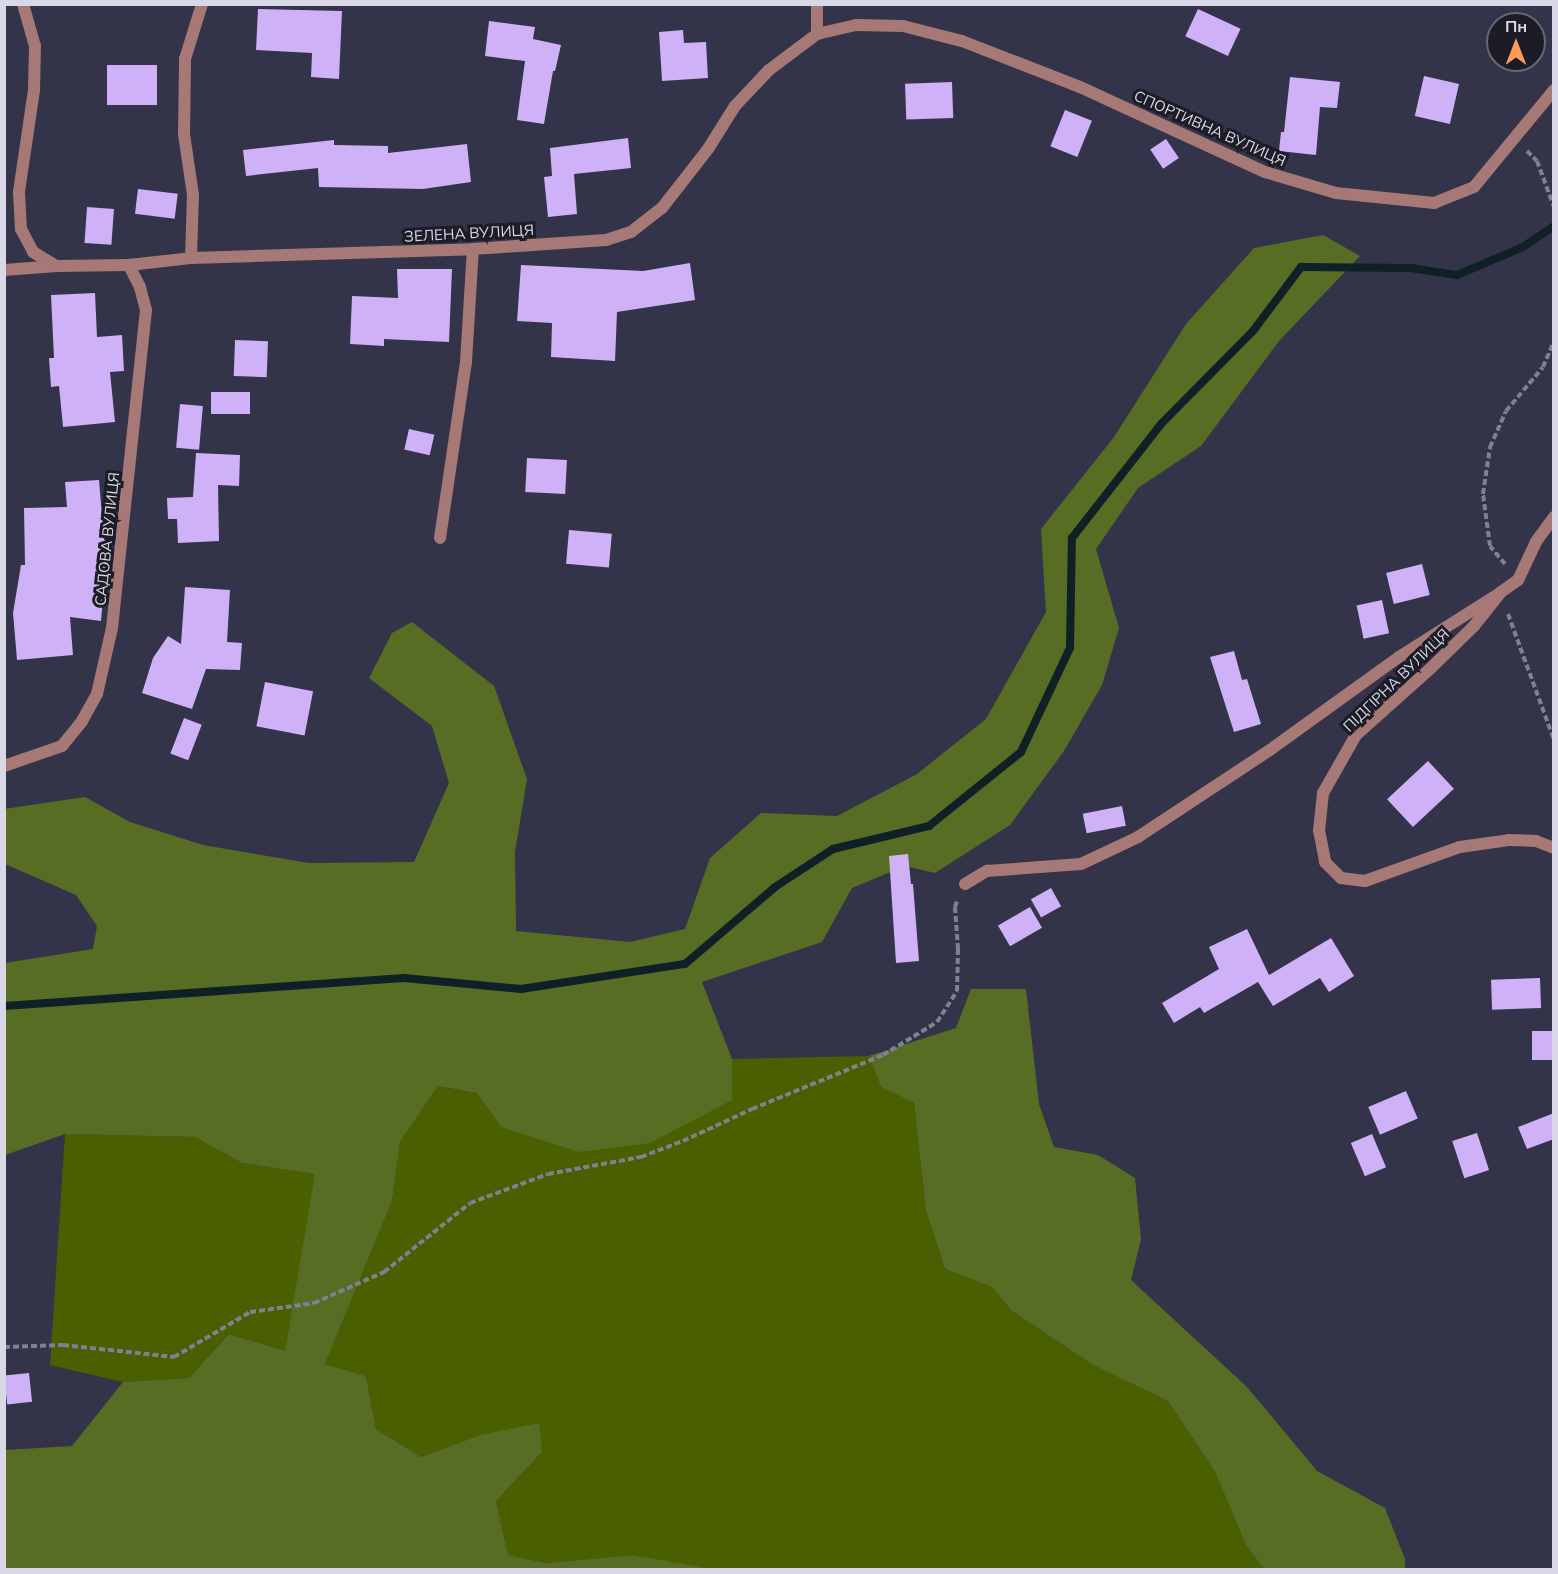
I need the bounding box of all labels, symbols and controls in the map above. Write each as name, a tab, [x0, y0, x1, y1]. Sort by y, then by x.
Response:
north arrow	[1486, 12, 1546, 72]
text: Пн	[1505, 16, 1527, 36]
street label: СПОРТИВНА ВУЛИЦЯ	[1131, 86, 1289, 170]
street label: ЗЕЛЕНА ВУЛИЦЯ	[404, 221, 534, 245]
street label: САДОВА ВУЛИЦЯ	[91, 471, 123, 607]
street label: ПІДГІРНА ВУЛИЦЯ	[1339, 625, 1453, 735]

